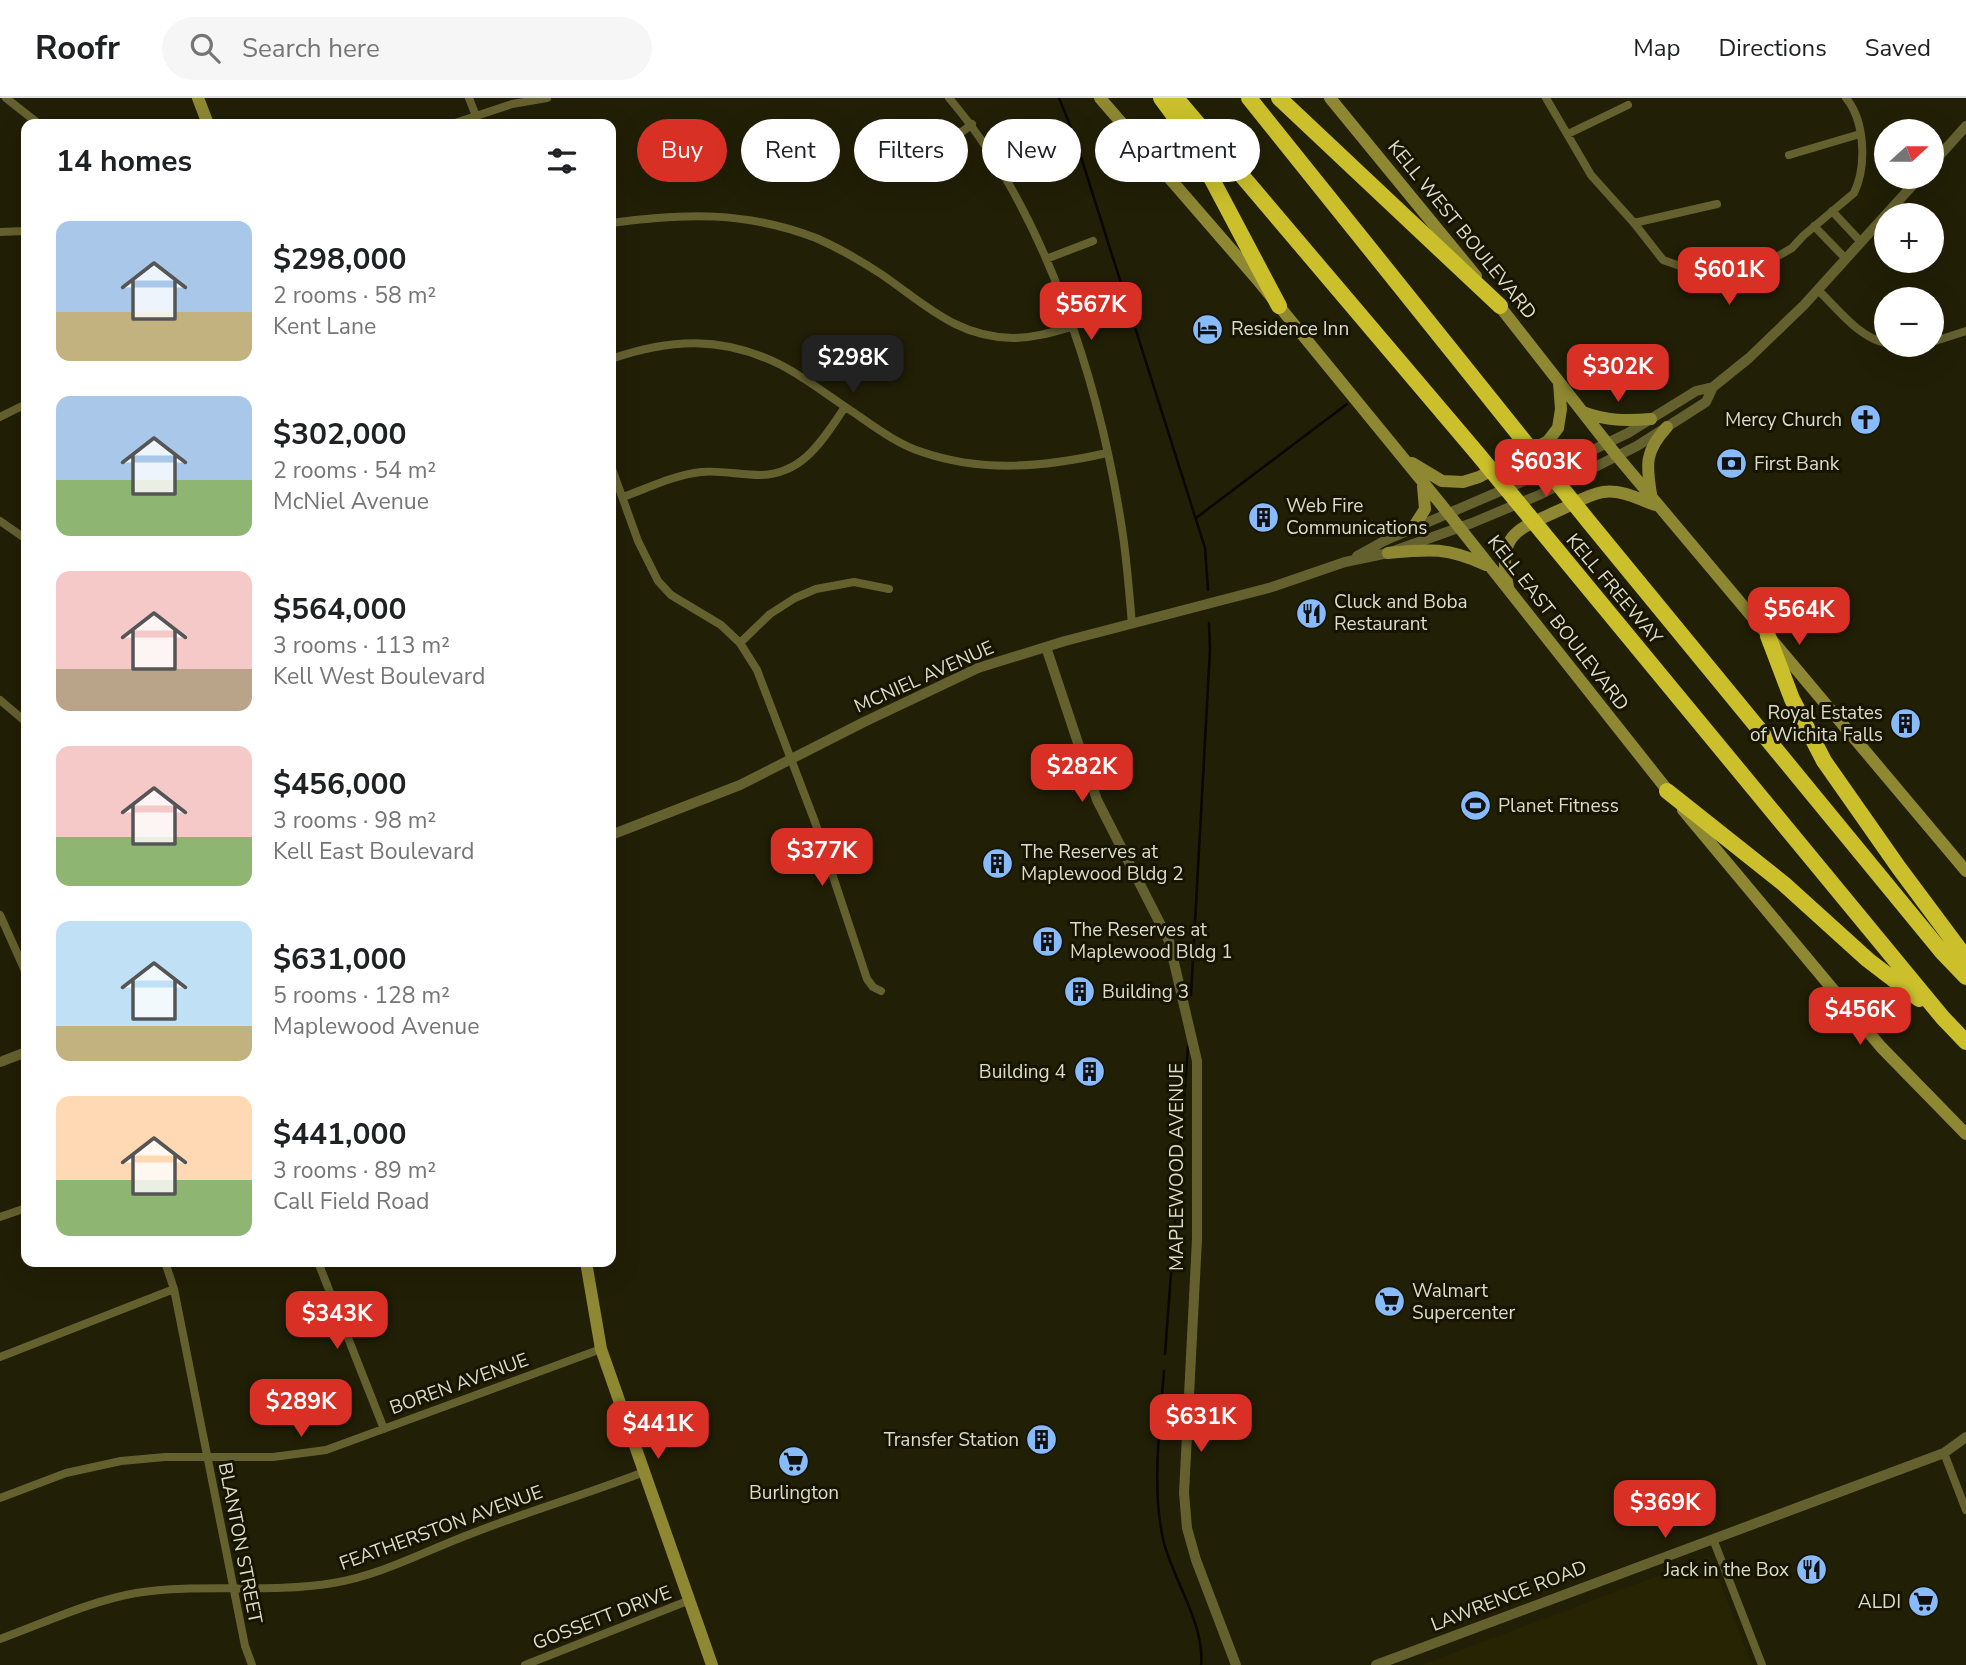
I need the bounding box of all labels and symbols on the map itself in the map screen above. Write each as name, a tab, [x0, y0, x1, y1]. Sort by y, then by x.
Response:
north arrow	[1874, 119, 1944, 189]
street label: KELL WEST BOULEVARD	[1382, 135, 1542, 325]
pin: $601K	[1680, 248, 1778, 307]
pin: $567K	[1042, 282, 1140, 342]
hotel icon: Residence Inn	[1191, 312, 1225, 346]
place label: Residence Inn	[1231, 316, 1349, 342]
pin: $298K	[804, 336, 902, 395]
pin: $302K	[1569, 344, 1667, 404]
church icon: Mercy Church	[1848, 403, 1882, 437]
place label: Mercy Church	[1725, 407, 1842, 433]
pin: $603K	[1497, 440, 1595, 499]
bank icon: First Bank	[1714, 447, 1748, 481]
place label: First Bank	[1754, 451, 1840, 477]
place label: Web Fire Communications	[1286, 493, 1427, 541]
building icon: Web Fire Communications	[1246, 500, 1280, 534]
street label: KELL FREEWAY	[1560, 528, 1669, 651]
street label: KELL EAST BOULEVARD	[1481, 530, 1635, 716]
pin: $564K	[1750, 588, 1848, 647]
place label: Cluck and Boba Restaurant	[1334, 589, 1468, 637]
restaurant icon: Cluck and Boba Restaurant	[1294, 596, 1328, 630]
street label: MCNIEL AVENUE	[850, 635, 998, 719]
place label: Royal Estates of Wichita Falls	[1750, 700, 1883, 748]
building icon: Royal Estates of Wichita Falls	[1889, 707, 1923, 741]
pin: $282K	[1033, 744, 1131, 804]
sports icon: Planet Fitness	[1458, 789, 1492, 823]
place label: Planet Fitness	[1498, 793, 1619, 819]
pin: $377K	[773, 828, 871, 888]
place label: The Reserves at Maplewood Bldg 2	[1021, 839, 1184, 887]
building icon: The Reserves at Maplewood Bldg 2	[981, 846, 1015, 880]
place label: The Reserves at Maplewood Bldg 1	[1070, 917, 1233, 965]
building icon: The Reserves at Maplewood Bldg 1	[1030, 924, 1064, 958]
building icon: Building 3	[1062, 975, 1096, 1009]
place label: Building 3	[1102, 979, 1189, 1005]
pin: $456K	[1811, 988, 1909, 1047]
building icon: Building 4	[1072, 1055, 1106, 1089]
place label: Building 4	[979, 1059, 1066, 1085]
street label: MAPLEWOOD AVENUE	[1164, 1063, 1190, 1271]
place label: Walmart Supercenter	[1412, 1278, 1515, 1326]
supermarket icon: Walmart Supercenter	[1372, 1285, 1406, 1319]
pin: $343K	[288, 1292, 386, 1351]
street label: BOREN AVENUE	[386, 1347, 532, 1421]
pin: $289K	[252, 1380, 350, 1439]
pin: $631K	[1152, 1394, 1250, 1454]
pin: $441K	[609, 1402, 707, 1461]
building icon: Transfer Station	[1025, 1423, 1059, 1457]
place label: Transfer Station	[884, 1427, 1019, 1453]
supermarket icon: Burlington	[777, 1445, 811, 1479]
street label: BLANTON STREET	[212, 1460, 268, 1626]
street label: FEATHERSTON AVENUE	[336, 1479, 546, 1577]
place label: Burlington	[749, 1480, 839, 1506]
pin: $369K	[1616, 1480, 1714, 1540]
restaurant icon: Jack in the Box	[1795, 1553, 1829, 1587]
street label: LAWRENCE ROAD	[1427, 1554, 1591, 1638]
place label: Jack in the Box	[1663, 1557, 1789, 1583]
street label: GOSSETT DRIVE	[529, 1580, 675, 1656]
supermarket icon: ALDI	[1907, 1585, 1941, 1619]
place label: ALDI	[1858, 1589, 1901, 1615]

